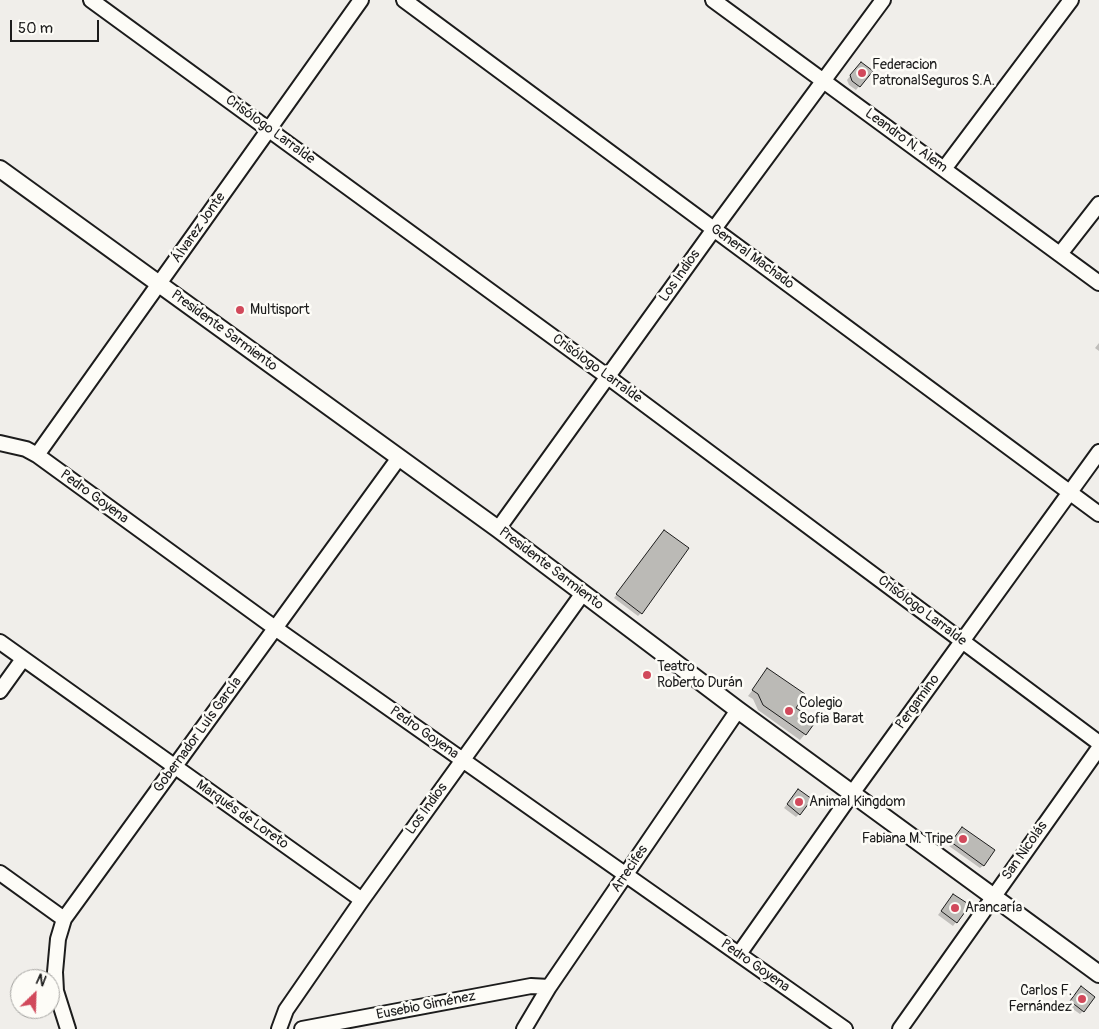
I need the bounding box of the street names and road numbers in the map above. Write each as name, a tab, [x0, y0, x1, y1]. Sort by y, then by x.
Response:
street label: Crisólogo Larralde	[222, 92, 318, 168]
street label: Leandro N. Alem	[861, 105, 951, 177]
street label: Álvarez Jonte	[169, 190, 229, 266]
street label: General Machado	[707, 221, 797, 293]
street label: Los Indios	[656, 247, 704, 305]
street label: Presidente Sarmiento	[168, 287, 280, 375]
street label: Crisólogo Larralde	[549, 331, 645, 407]
street label: Pedro Goyena	[57, 467, 131, 527]
street label: Presidente Sarmiento	[495, 524, 607, 614]
street label: Crisólogo Larralde	[874, 572, 970, 650]
street label: Pergamino	[892, 671, 944, 733]
street label: Gobernador Luís García	[150, 674, 246, 796]
street label: Pedro Goyena	[386, 703, 462, 763]
street label: Marqués de Loreto	[193, 777, 291, 853]
street label: Los Indios	[403, 780, 451, 838]
street label: San Nicolás	[999, 818, 1051, 884]
street label: Arrecifes	[608, 842, 652, 896]
street label: Pedro Goyena	[717, 936, 793, 996]
street label: Eusebio Giménez	[375, 988, 477, 1024]

